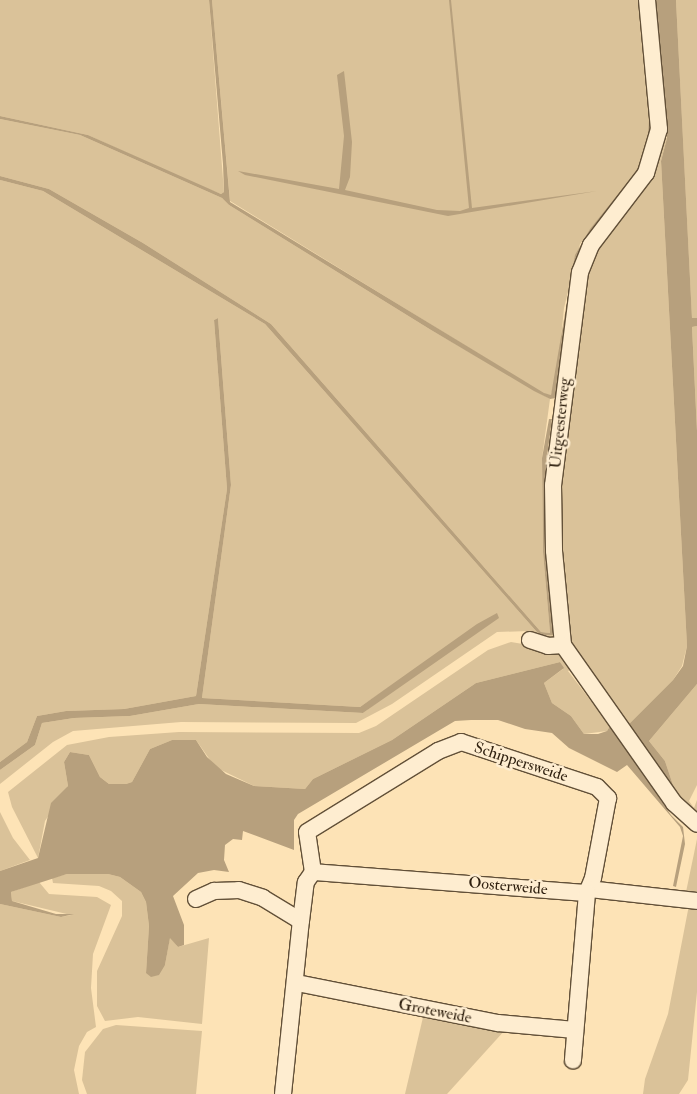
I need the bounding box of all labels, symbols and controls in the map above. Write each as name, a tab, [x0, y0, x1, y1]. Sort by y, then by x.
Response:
street label: Uitgeesterweg	[546, 377, 574, 469]
street label: Schippersweide	[472, 738, 570, 786]
street label: Oosterweide	[468, 873, 548, 899]
street label: Groteweide	[397, 995, 473, 1027]

